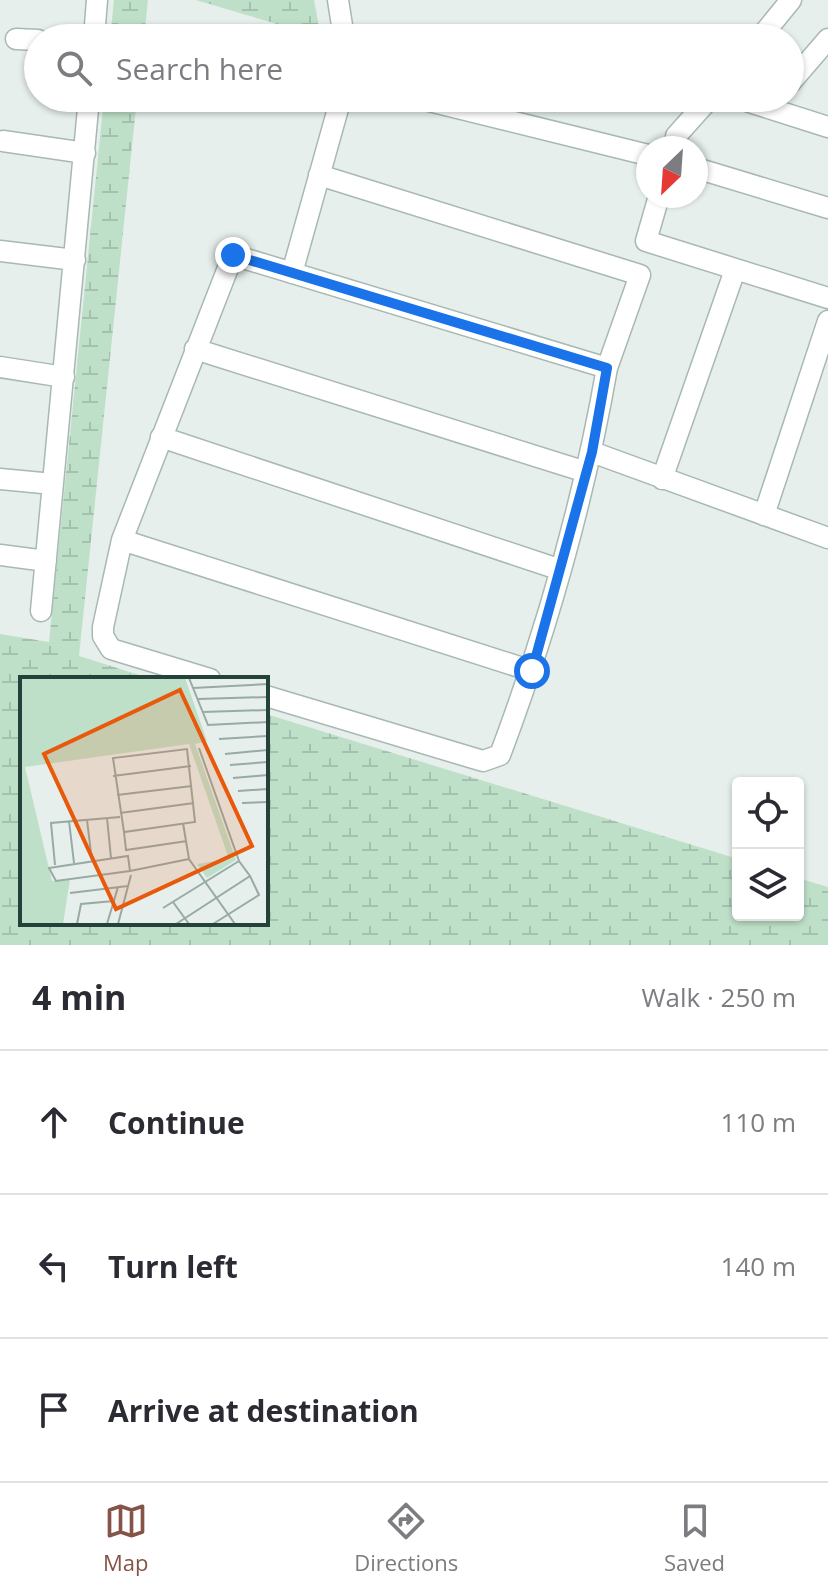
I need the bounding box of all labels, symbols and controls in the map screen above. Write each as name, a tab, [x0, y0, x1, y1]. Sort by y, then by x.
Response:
search box	[24, 24, 804, 112]
icon: search	[52, 46, 96, 90]
text: Search here	[116, 48, 283, 89]
north arrow	[636, 136, 708, 208]
route end	[215, 237, 251, 273]
route start	[514, 653, 550, 689]
inset map	[20, 677, 268, 925]
map controls	[732, 777, 804, 921]
button: locate	[732, 777, 804, 849]
button: layers	[732, 849, 804, 921]
text: 4 min	[32, 974, 126, 1020]
text: Walk · 250 m	[642, 979, 796, 1015]
icon: ahead	[32, 1100, 76, 1144]
text: Continue	[108, 1102, 245, 1143]
text: 110 m	[721, 1104, 796, 1140]
icon: left	[32, 1244, 76, 1288]
text: Turn left	[108, 1246, 238, 1287]
text: 140 m	[721, 1248, 796, 1284]
icon: arrive	[32, 1388, 76, 1432]
text: Arrive at destination	[108, 1390, 419, 1431]
tab: Map	[103, 1499, 148, 1577]
tab: Directions	[354, 1499, 458, 1577]
tab: Saved	[664, 1499, 725, 1577]

